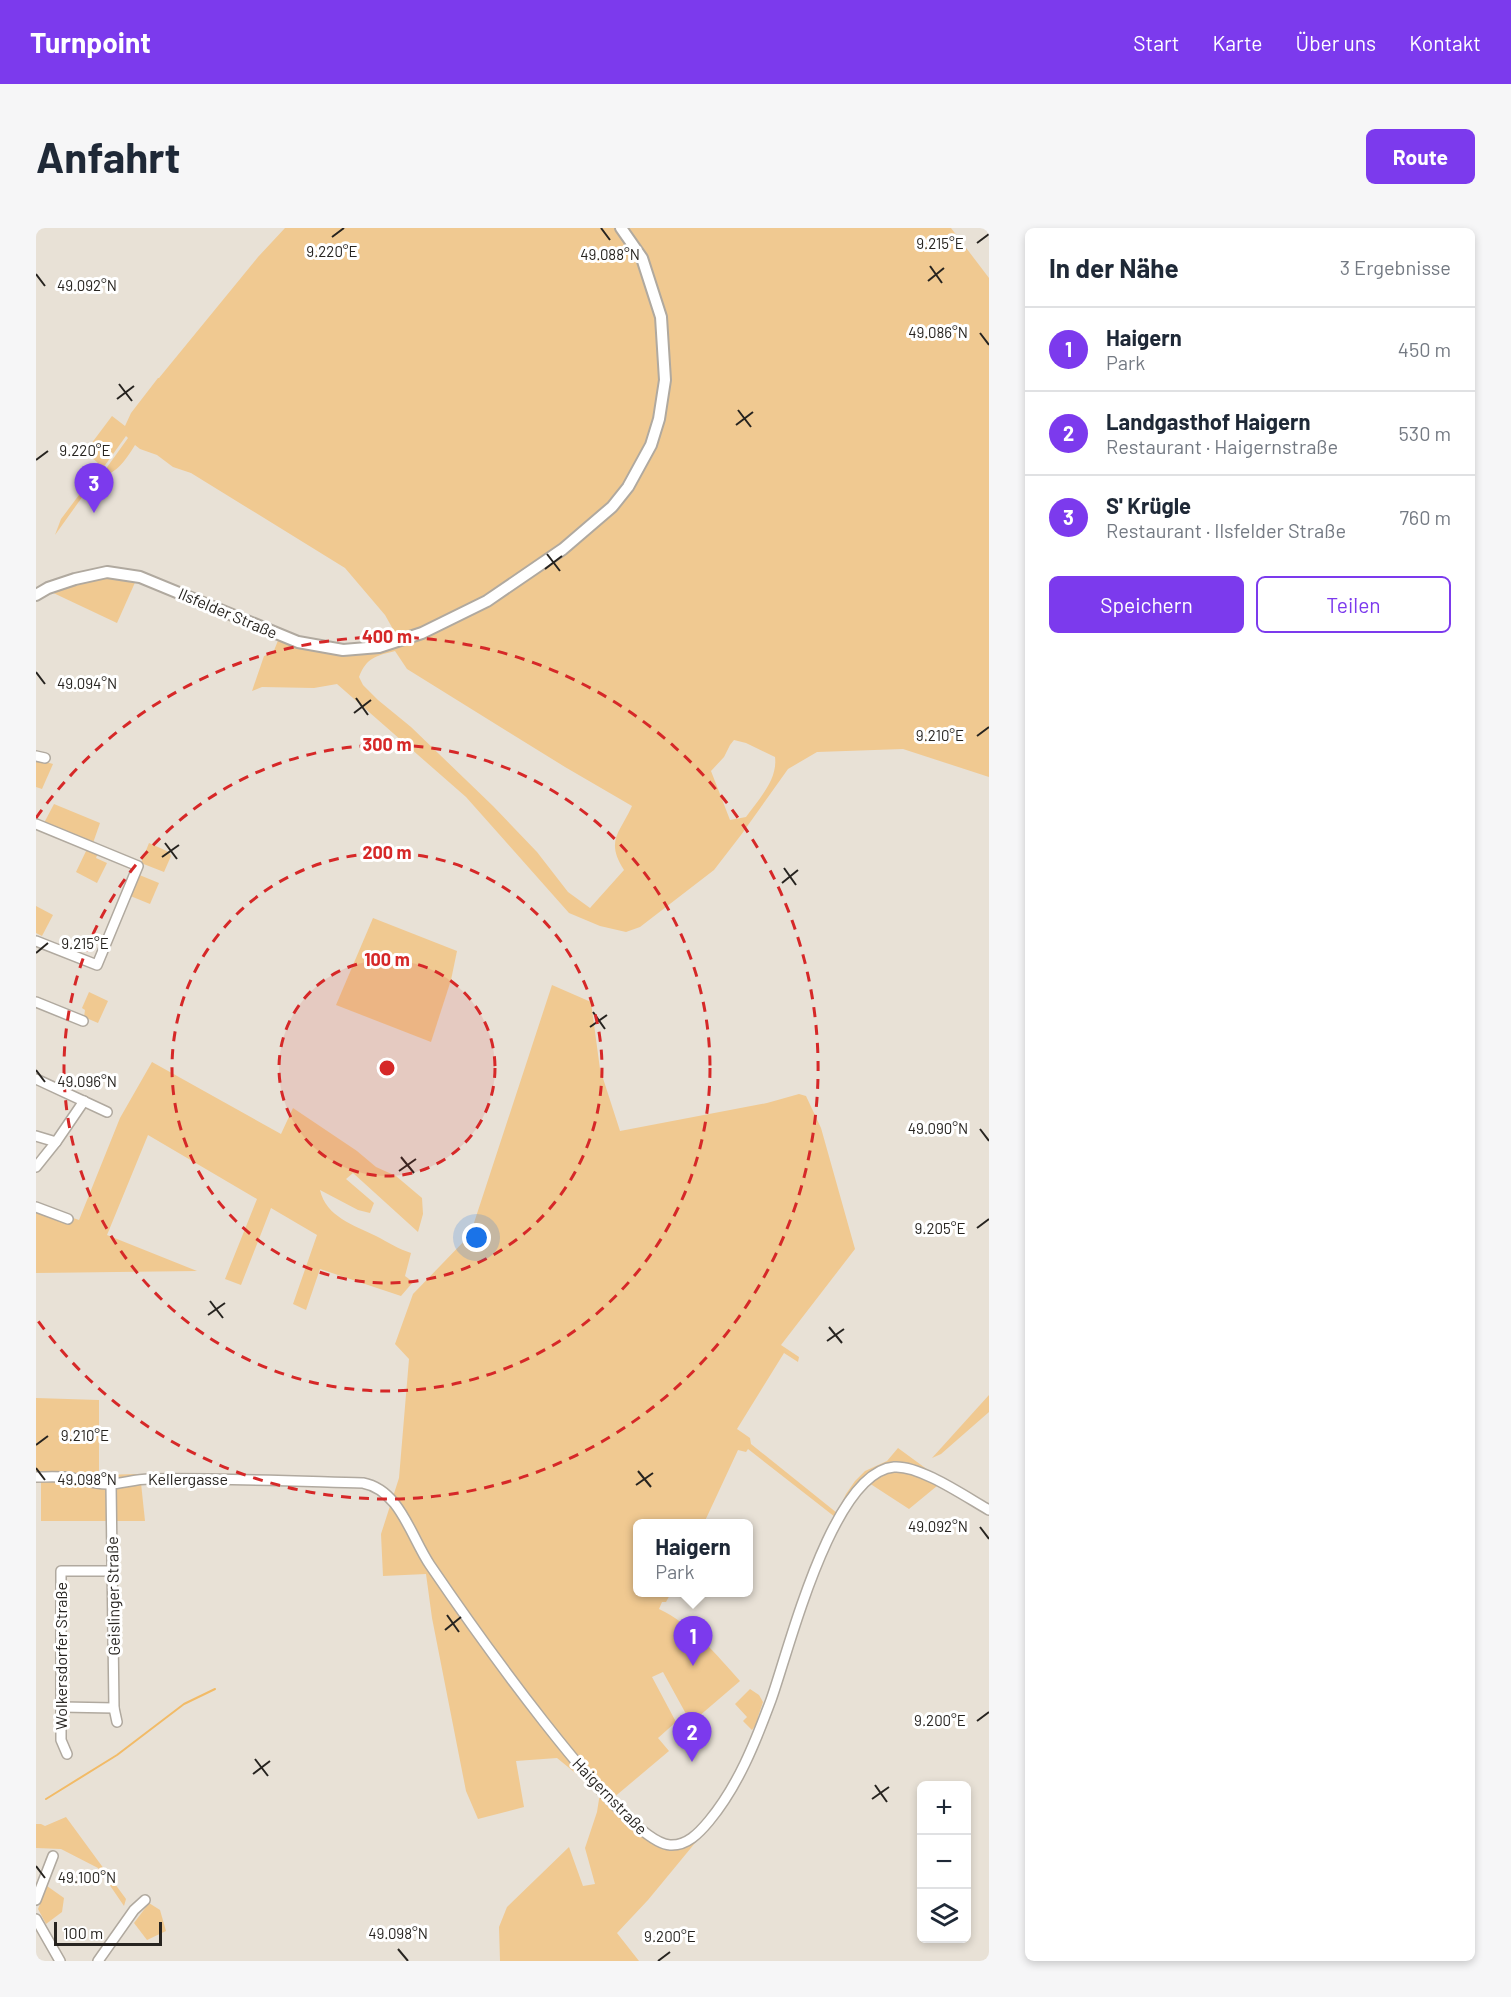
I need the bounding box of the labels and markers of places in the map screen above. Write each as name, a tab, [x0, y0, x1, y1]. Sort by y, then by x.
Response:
pin: 3	[74, 464, 114, 513]
centre of rings	[377, 1058, 397, 1078]
pin: 1	[674, 1616, 712, 1666]
pin: 2	[672, 1712, 712, 1762]

